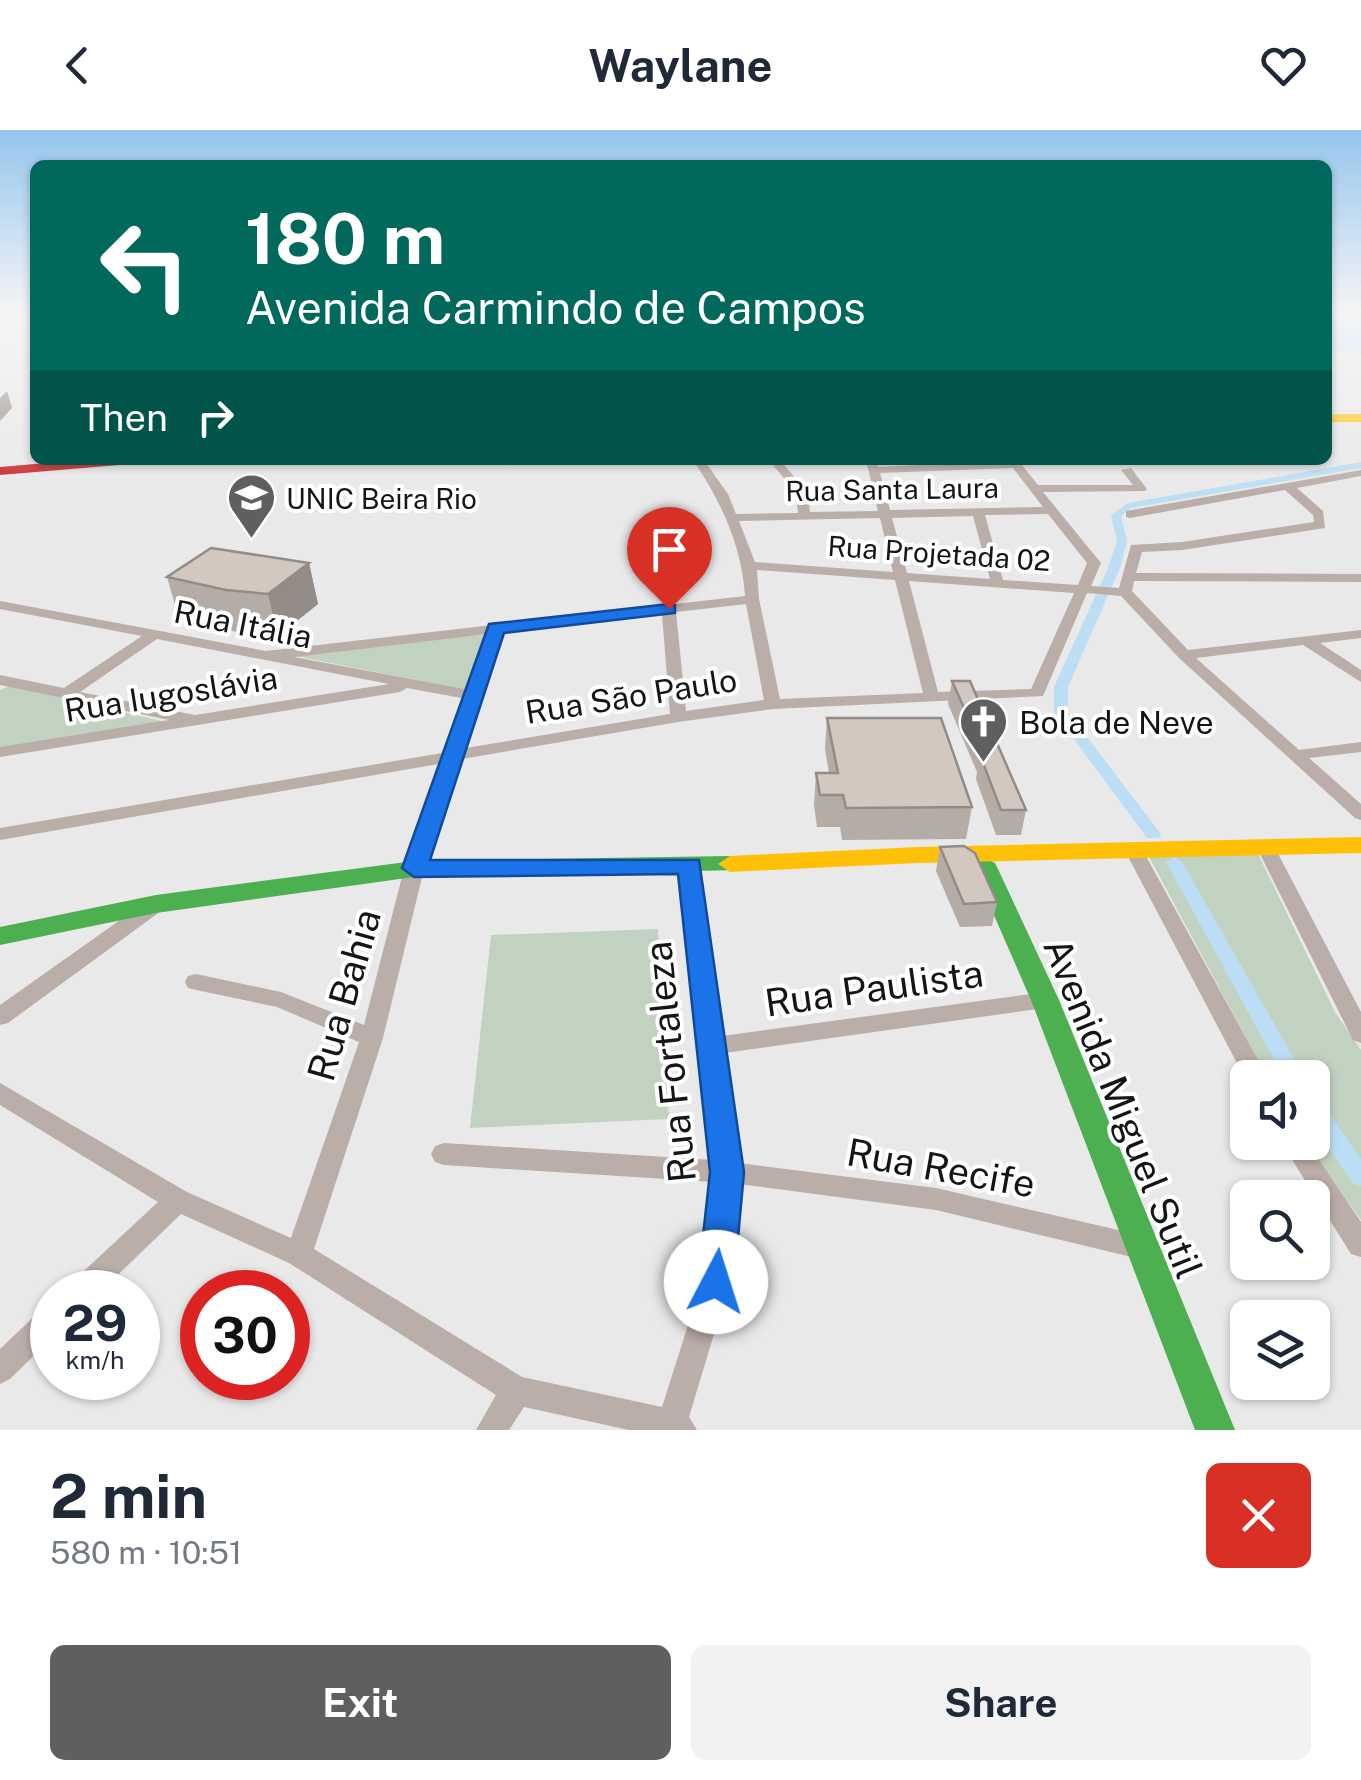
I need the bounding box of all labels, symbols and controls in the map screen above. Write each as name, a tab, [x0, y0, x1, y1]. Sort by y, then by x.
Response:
icon: back	[50, 38, 105, 93]
icon: heart	[1256, 38, 1311, 93]
text: Waylane	[589, 39, 772, 92]
text: 180 m	[245, 197, 445, 280]
icon: left	[80, 200, 210, 330]
text: Avenida Carmindo de Campos	[245, 281, 866, 334]
icon: right	[188, 390, 243, 445]
text: Then	[80, 395, 168, 440]
street label: Rua Santa Laura	[785, 471, 999, 507]
school or university icon: UNIC Beira Rio	[225, 472, 277, 540]
place label: UNIC Beira Rio	[286, 482, 477, 515]
pin	[627, 507, 712, 610]
icon: arrive	[642, 522, 697, 577]
street label: Rua Projetada 02	[826, 529, 1052, 577]
street label: Rua Itália	[171, 593, 315, 655]
street label: Rua Iugoslávia	[62, 659, 280, 729]
street label: Rua São Paulo	[523, 661, 739, 731]
church icon: Bola de Neve	[958, 696, 1010, 764]
place label: Bola de Neve	[1019, 704, 1214, 741]
street label: Rua Bahia	[298, 904, 390, 1086]
street label: Avenida Miguel Sutil	[1034, 931, 1212, 1285]
street label: Rua Fortaleza	[635, 939, 705, 1185]
street label: Rua Paulista	[762, 950, 986, 1026]
map controls	[1230, 1060, 1330, 1400]
button: sound	[1230, 1060, 1330, 1160]
street label: Rua Recife	[843, 1129, 1039, 1207]
button: search	[1230, 1180, 1330, 1280]
position arrow	[664, 1230, 768, 1334]
speed limit sign: 30	[180, 1270, 310, 1400]
text: 29	[63, 1293, 127, 1352]
button: layers	[1230, 1300, 1330, 1400]
text: km/h	[66, 1345, 124, 1375]
text: 2 min	[50, 1461, 207, 1532]
button: close	[1206, 1463, 1311, 1568]
text: 580 m · 10:51	[50, 1534, 242, 1571]
button: Exit	[50, 1645, 671, 1760]
button: Share	[691, 1645, 1311, 1760]

